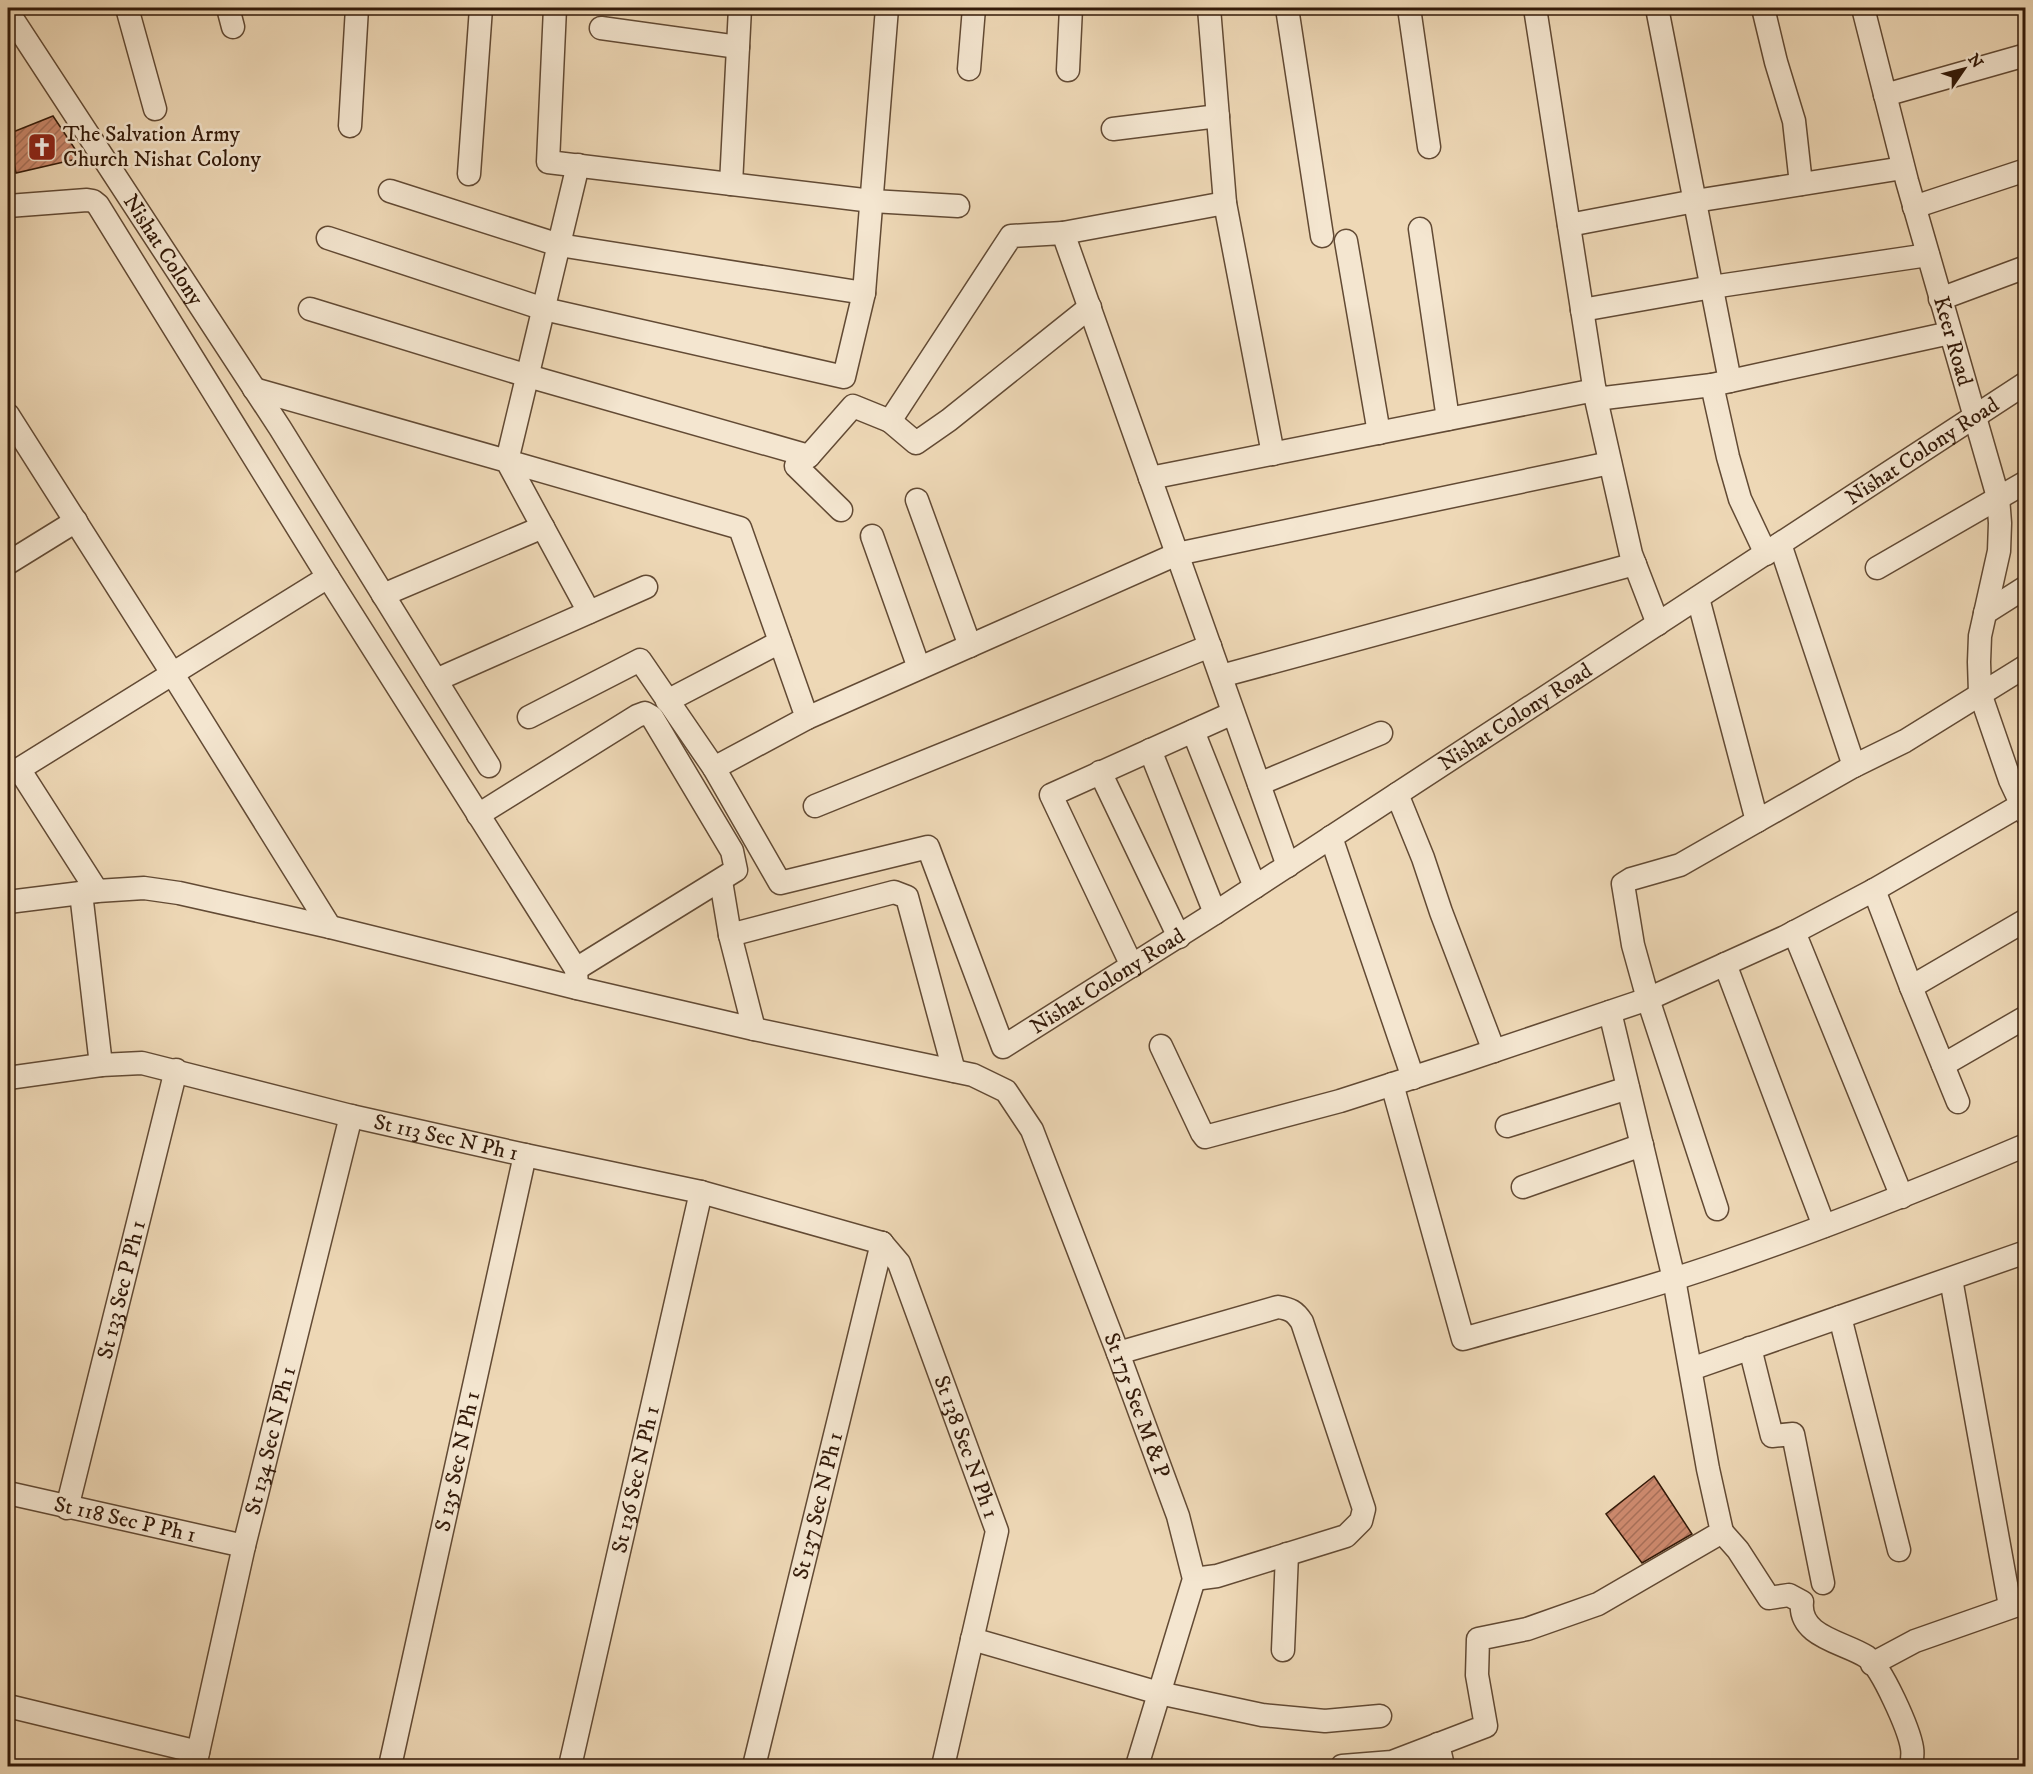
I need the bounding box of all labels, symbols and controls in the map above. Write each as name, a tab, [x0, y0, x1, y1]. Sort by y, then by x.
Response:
north arrow	[1934, 39, 1994, 99]
text: N	[1964, 50, 1987, 72]
place label: The Salvation Army Church Nishat Colony	[63, 121, 261, 173]
church icon: The Salvation Army Church Nishat Colony	[26, 131, 58, 163]
street label: Nishat Colony	[117, 189, 210, 311]
street label: Keer Road	[1927, 293, 1979, 389]
street label: Nishat Colony Road	[1840, 391, 2004, 511]
street label: Nishat Colony Road	[1433, 657, 1597, 777]
street label: Nishat Colony Road	[1025, 922, 1190, 1040]
street label: St 113 Sec N Ph 1	[371, 1108, 521, 1167]
street label: St 133 Sec P Ph 1	[91, 1217, 152, 1362]
street label: St 175 Sec M & P	[1098, 1329, 1176, 1482]
street label: St 134 Sec N Ph 1	[239, 1364, 302, 1518]
street label: St 138 Sec N Ph 1	[928, 1372, 1005, 1522]
street label: S 135 Sec N Ph 1	[429, 1389, 486, 1534]
street label: St 136 Sec N Ph 1	[606, 1403, 665, 1556]
street label: St 137 Sec N Ph 1	[787, 1429, 849, 1582]
street label: St 118 Sec P Ph 1	[52, 1490, 199, 1548]

